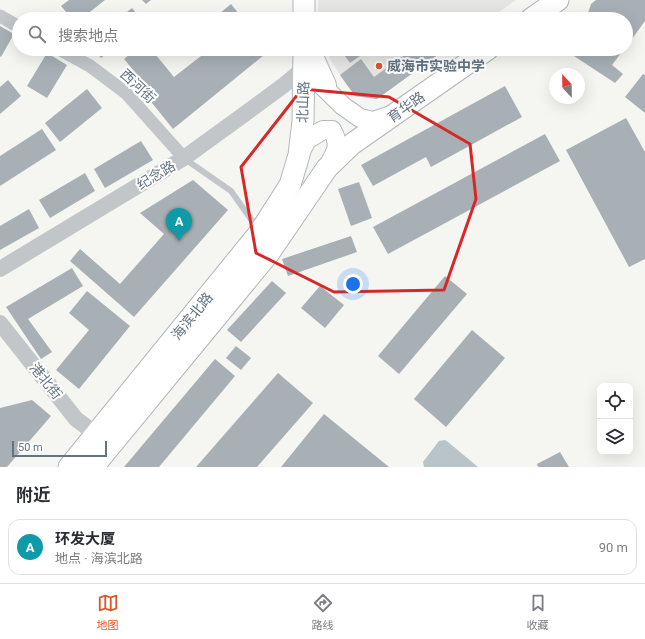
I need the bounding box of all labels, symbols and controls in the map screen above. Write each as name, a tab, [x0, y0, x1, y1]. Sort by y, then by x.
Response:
search box	[12, 12, 633, 56]
icon: search	[26, 23, 48, 45]
text: 搜索地点	[58, 27, 118, 45]
place label: 威海市实验中学	[387, 58, 485, 74]
marker: 威海市实验中学	[374, 61, 384, 71]
street label: 西河街	[117, 66, 159, 106]
north arrow	[549, 68, 585, 104]
street label: 北山路	[294, 81, 312, 123]
street label: 育华路	[384, 88, 428, 126]
street label: 纪念路	[134, 157, 178, 193]
pin: A	[166, 208, 192, 241]
your location	[343, 274, 363, 294]
street label: 海滨北路	[168, 289, 216, 343]
street label: 港北街	[27, 360, 65, 402]
map controls	[597, 383, 633, 455]
button: locate	[597, 383, 633, 419]
button: layers	[597, 419, 633, 455]
scale bar	[12, 439, 107, 458]
text: 50 m	[18, 441, 43, 454]
text: 附近	[16, 485, 50, 505]
text: 环发大厦	[55, 530, 115, 548]
text: A	[26, 540, 34, 555]
text: 90 m	[599, 540, 628, 555]
text: 地点 · 海滨北路	[55, 551, 143, 566]
tab: 地图	[97, 592, 119, 632]
tab: 路线	[312, 592, 334, 632]
tab: 收藏	[527, 592, 549, 632]

